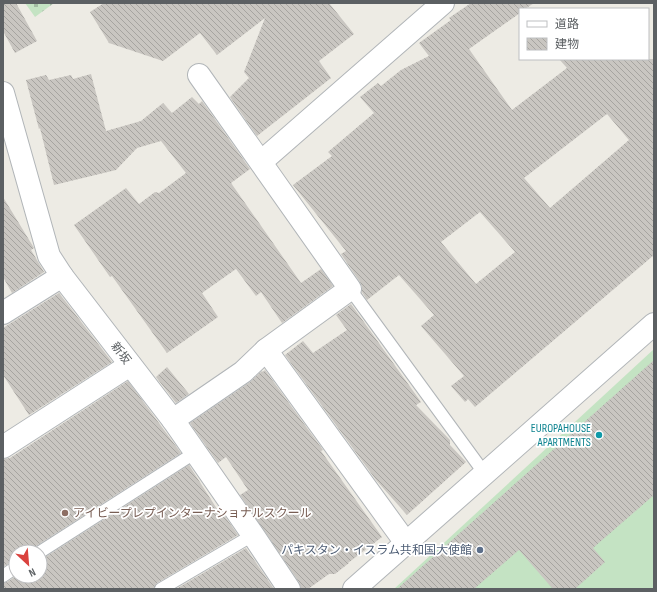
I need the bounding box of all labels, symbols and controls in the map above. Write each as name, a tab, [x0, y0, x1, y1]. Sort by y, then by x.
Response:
legend	[519, 8, 649, 60]
text: 道路	[555, 17, 579, 32]
text: 建物	[555, 37, 579, 52]
street label: 新坂	[107, 339, 134, 367]
place label: EUROPAHOUSE APARTMENTS	[531, 421, 591, 450]
marker: EUROPAHOUSE APARTMENTS	[594, 430, 604, 440]
place label: アイビープレプインターナショナルスクール	[73, 506, 312, 521]
marker: アイビープレプインターナショナルスクール	[60, 508, 70, 518]
place label: パキスタン・イスラム共和国大使館	[281, 543, 472, 558]
north arrow	[8, 544, 48, 584]
marker: パキスタン・イスラム共和国大使館	[475, 545, 485, 555]
text: N	[27, 565, 38, 580]

